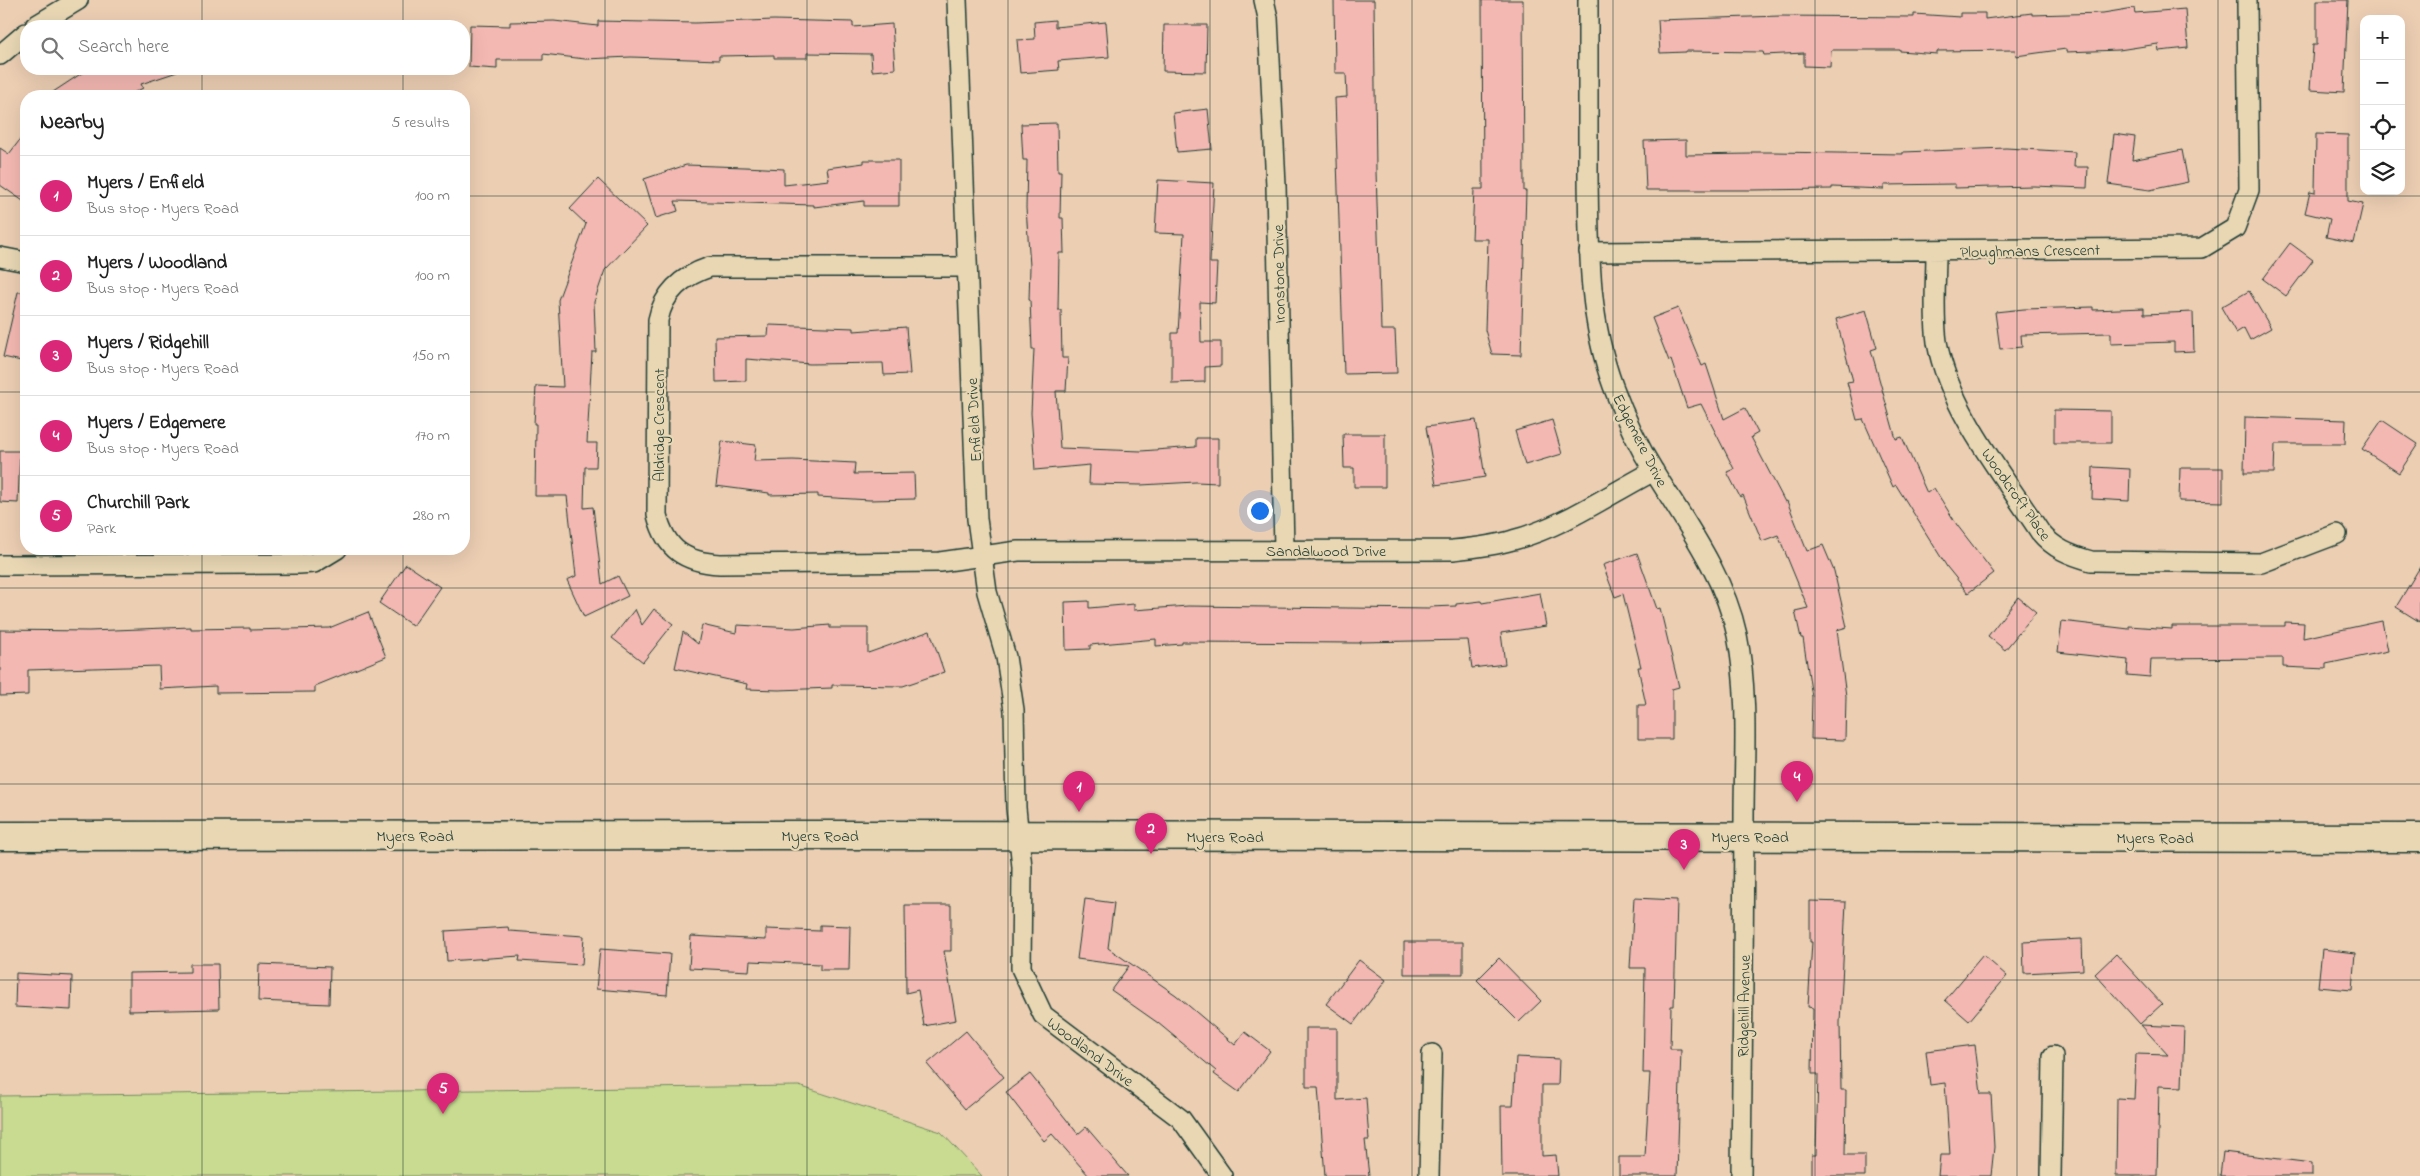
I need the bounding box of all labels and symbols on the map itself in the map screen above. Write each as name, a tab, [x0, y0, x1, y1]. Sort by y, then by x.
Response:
street label: Ironstone Drive	[1267, 223, 1293, 324]
street label: Ploughmans Crescent	[1960, 239, 2101, 265]
street label: Aldridge Crescent	[648, 368, 672, 482]
street label: Enfield Drive	[961, 376, 989, 463]
street label: Edgemere Drive	[1605, 390, 1673, 493]
street label: Woodcroft Place	[1974, 444, 2057, 547]
your location	[1247, 498, 1273, 524]
street label: Sandalwood Drive	[1266, 540, 1387, 564]
pin: 4	[1781, 761, 1813, 802]
pin: 1	[1063, 771, 1095, 812]
pin: 2	[1135, 813, 1167, 854]
street label: Myers Road	[376, 825, 454, 849]
street label: Myers Road	[781, 825, 859, 849]
street label: Myers Road	[1186, 826, 1264, 850]
street label: Myers Road	[1711, 826, 1789, 850]
street label: Myers Road	[2116, 827, 2194, 851]
pin: 3	[1668, 829, 1700, 870]
street label: Ridgehill Avenue	[1732, 954, 1758, 1058]
street label: Woodland Drive	[1041, 1012, 1139, 1094]
pin: 5	[427, 1073, 459, 1114]

